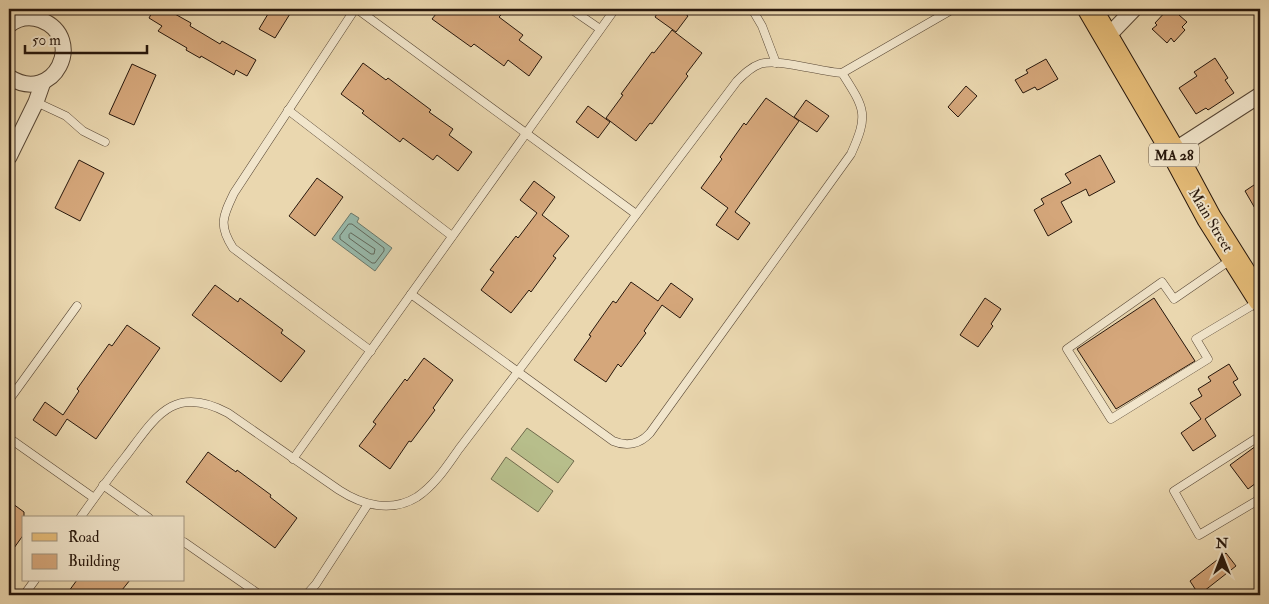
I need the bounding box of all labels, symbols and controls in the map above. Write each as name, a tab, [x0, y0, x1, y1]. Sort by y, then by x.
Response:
scale bar	[25, 22, 148, 54]
text: 50 m	[32, 31, 61, 50]
road number: MA 28	[1149, 144, 1199, 166]
street label: Main Street	[1184, 185, 1237, 256]
legend	[22, 516, 185, 582]
text: Road	[68, 528, 100, 547]
north arrow	[1196, 532, 1246, 582]
text: N	[1215, 535, 1229, 552]
text: Building	[68, 552, 120, 571]

